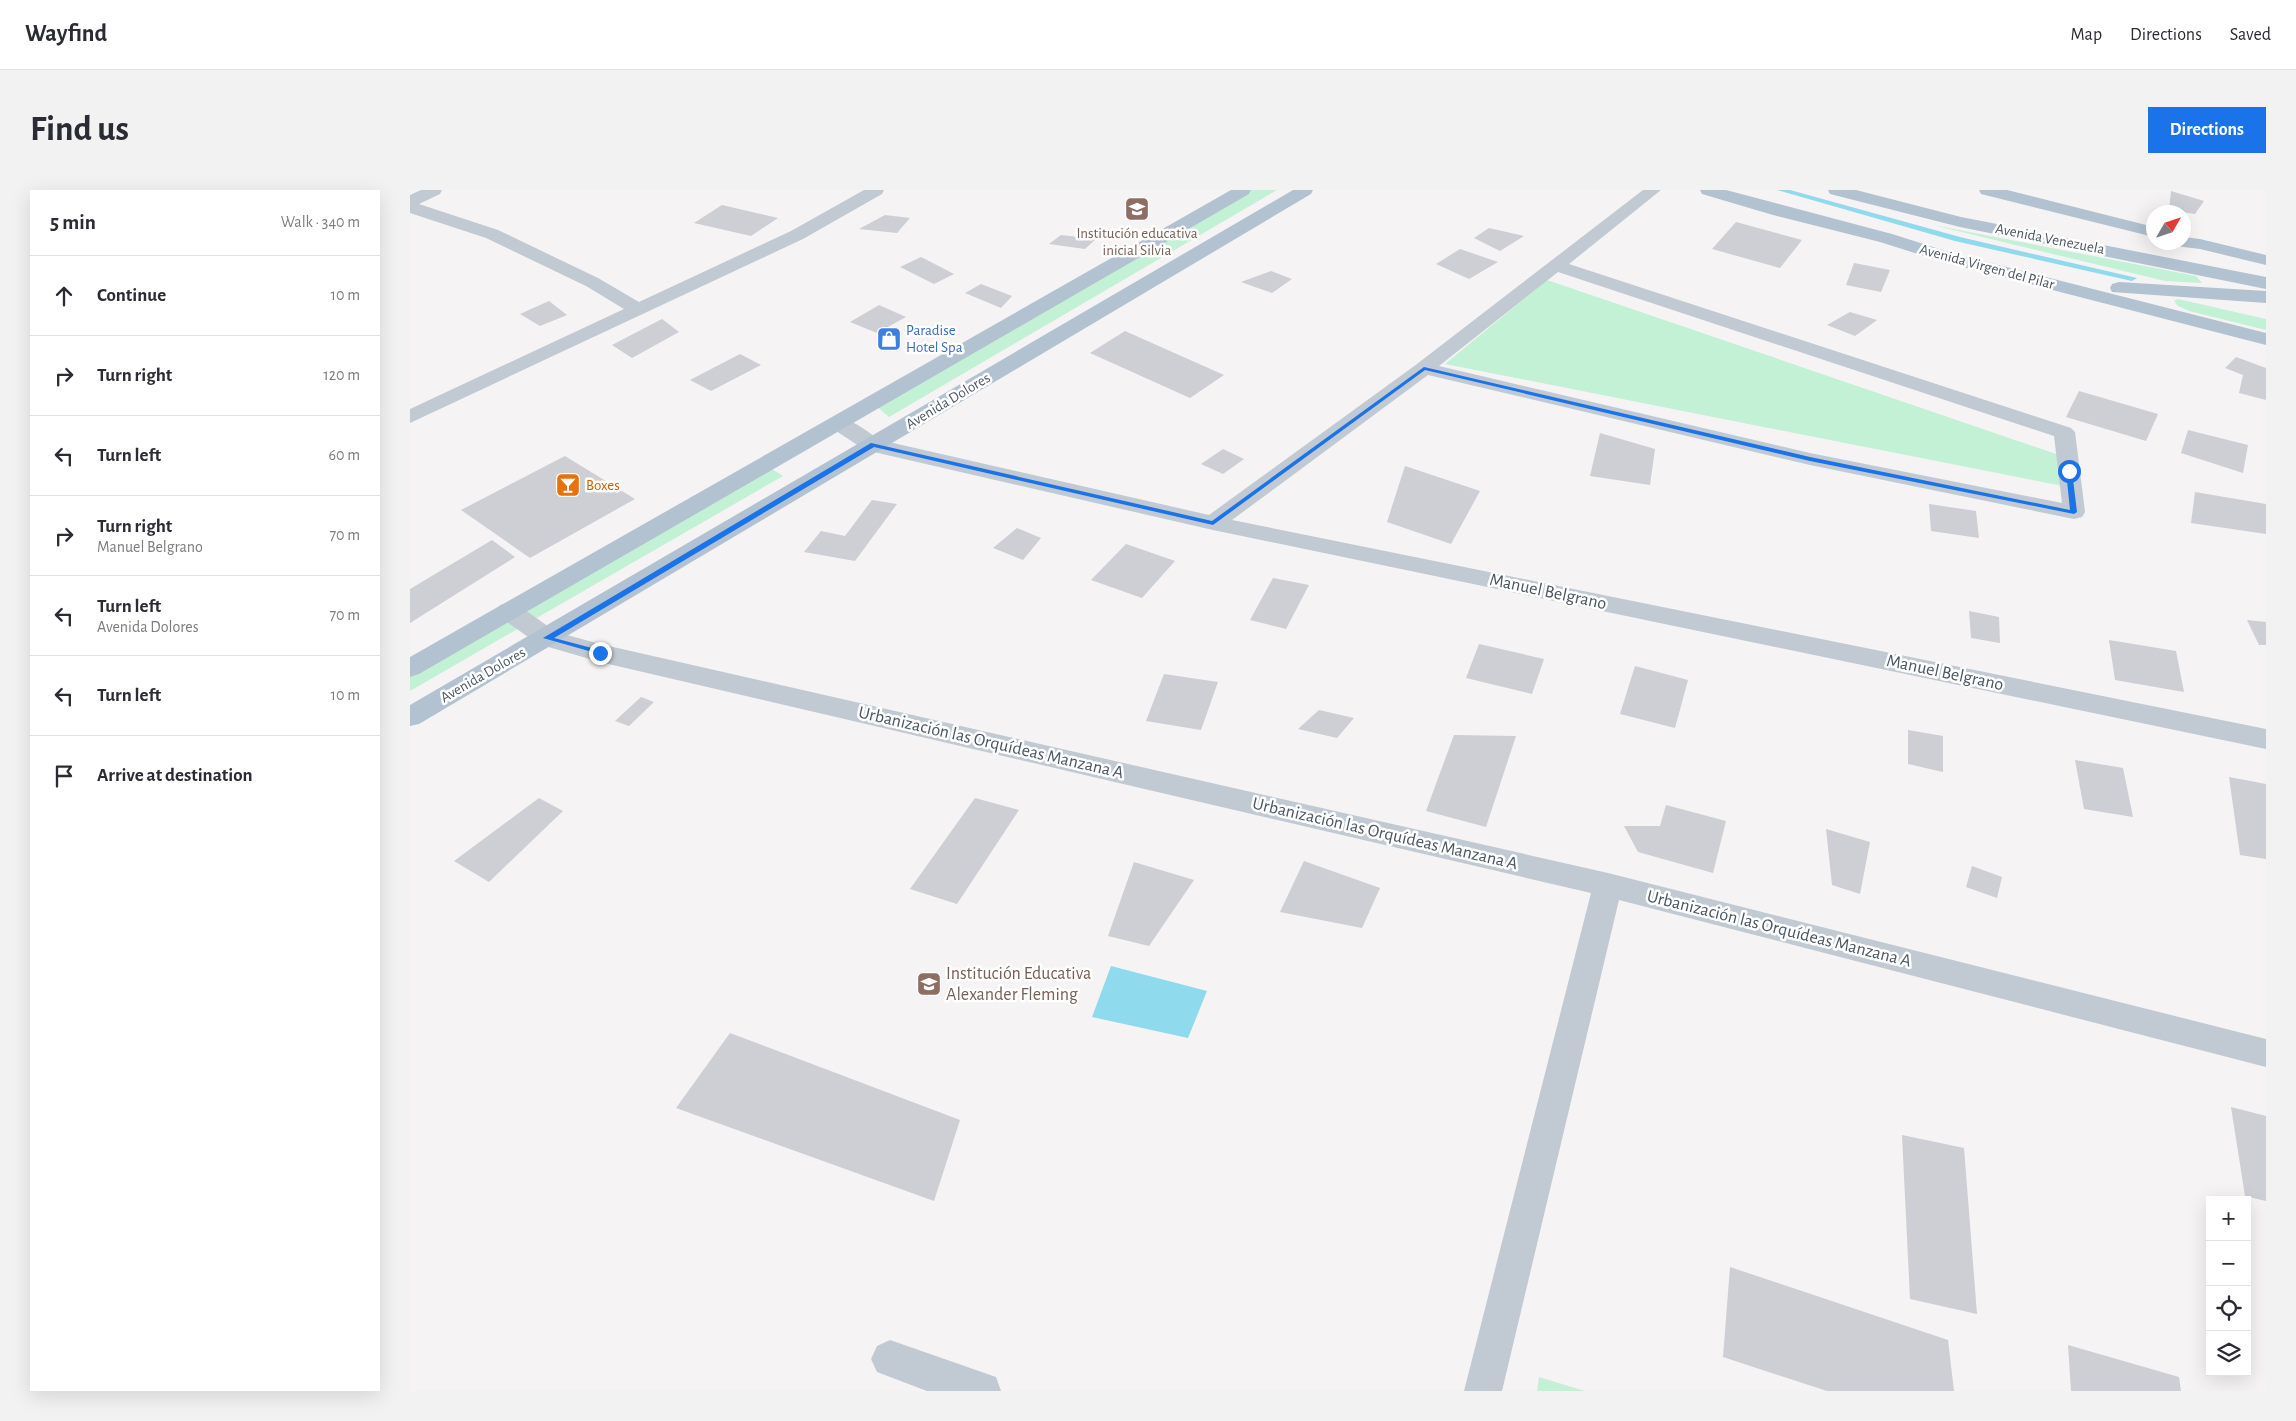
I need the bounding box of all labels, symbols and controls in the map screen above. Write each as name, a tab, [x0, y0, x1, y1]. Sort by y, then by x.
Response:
text: Wayfind	[25, 22, 107, 46]
text: Map	[2071, 26, 2102, 44]
text: Directions	[2130, 26, 2202, 44]
text: Saved	[2230, 26, 2271, 44]
button: Directions	[2148, 107, 2266, 153]
text: Find us	[30, 112, 129, 147]
school or university icon: Institución educativa inicial Silvia	[1124, 196, 1150, 222]
north arrow	[2146, 205, 2191, 250]
text: 5 min	[50, 212, 96, 233]
text: Walk · 340 m	[281, 214, 360, 230]
street label: Avenida Venezuela	[1994, 221, 2106, 257]
place label: Institución educativa inicial Silvia	[1076, 226, 1198, 258]
street label: Avenida Virgen del Pilar	[1918, 242, 2056, 292]
icon: ahead	[50, 282, 78, 310]
text: Continue	[97, 286, 166, 305]
text: 10 m	[331, 287, 360, 303]
place label: Paradise Hotel Spa	[906, 323, 963, 355]
shop icon: Paradise Hotel Spa	[876, 326, 902, 352]
icon: right	[50, 362, 78, 390]
text: Turn right	[97, 366, 172, 385]
text: 120 m	[323, 367, 360, 383]
street label: Avenida Dolores	[903, 370, 993, 432]
icon: left	[50, 442, 78, 470]
text: Turn left	[97, 446, 161, 465]
text: 60 m	[329, 447, 360, 463]
route start	[2058, 460, 2081, 483]
bar icon: Boxes	[555, 472, 581, 498]
place label: Boxes	[586, 478, 620, 493]
text: Turn right	[97, 517, 172, 536]
icon: right	[50, 522, 78, 550]
text: 70 m	[329, 527, 360, 543]
text: Manuel Belgrano	[97, 539, 203, 555]
street label: Manuel Belgrano	[1488, 571, 1608, 613]
text: Turn left	[97, 597, 161, 616]
icon: left	[50, 602, 78, 630]
text: 70 m	[329, 607, 360, 623]
text: Avenida Dolores	[97, 619, 199, 635]
route end	[589, 642, 612, 665]
street label: Avenida Dolores	[438, 645, 528, 705]
street label: Manuel Belgrano	[1885, 652, 2005, 694]
icon: left	[50, 682, 78, 710]
text: Turn left	[97, 686, 161, 705]
text: 10 m	[331, 687, 360, 703]
street label: Urbanización las Orquídeas Manzana A	[857, 704, 1126, 782]
icon: arrive	[50, 762, 78, 790]
text: Arrive at destination	[97, 766, 253, 785]
street label: Urbanización las Orquídeas Manzana A	[1251, 795, 1520, 873]
street label: Urbanización las Orquídeas Manzana A	[1645, 887, 1913, 971]
place label: Institución Educativa Alexander Fleming	[946, 965, 1091, 1004]
school or university icon: Institución Educativa Alexander Fleming	[916, 971, 942, 997]
map controls	[2206, 1196, 2251, 1376]
button: +	[2206, 1196, 2251, 1241]
button: −	[2206, 1241, 2251, 1286]
button: locate	[2206, 1286, 2251, 1331]
button: layers	[2206, 1331, 2251, 1376]

